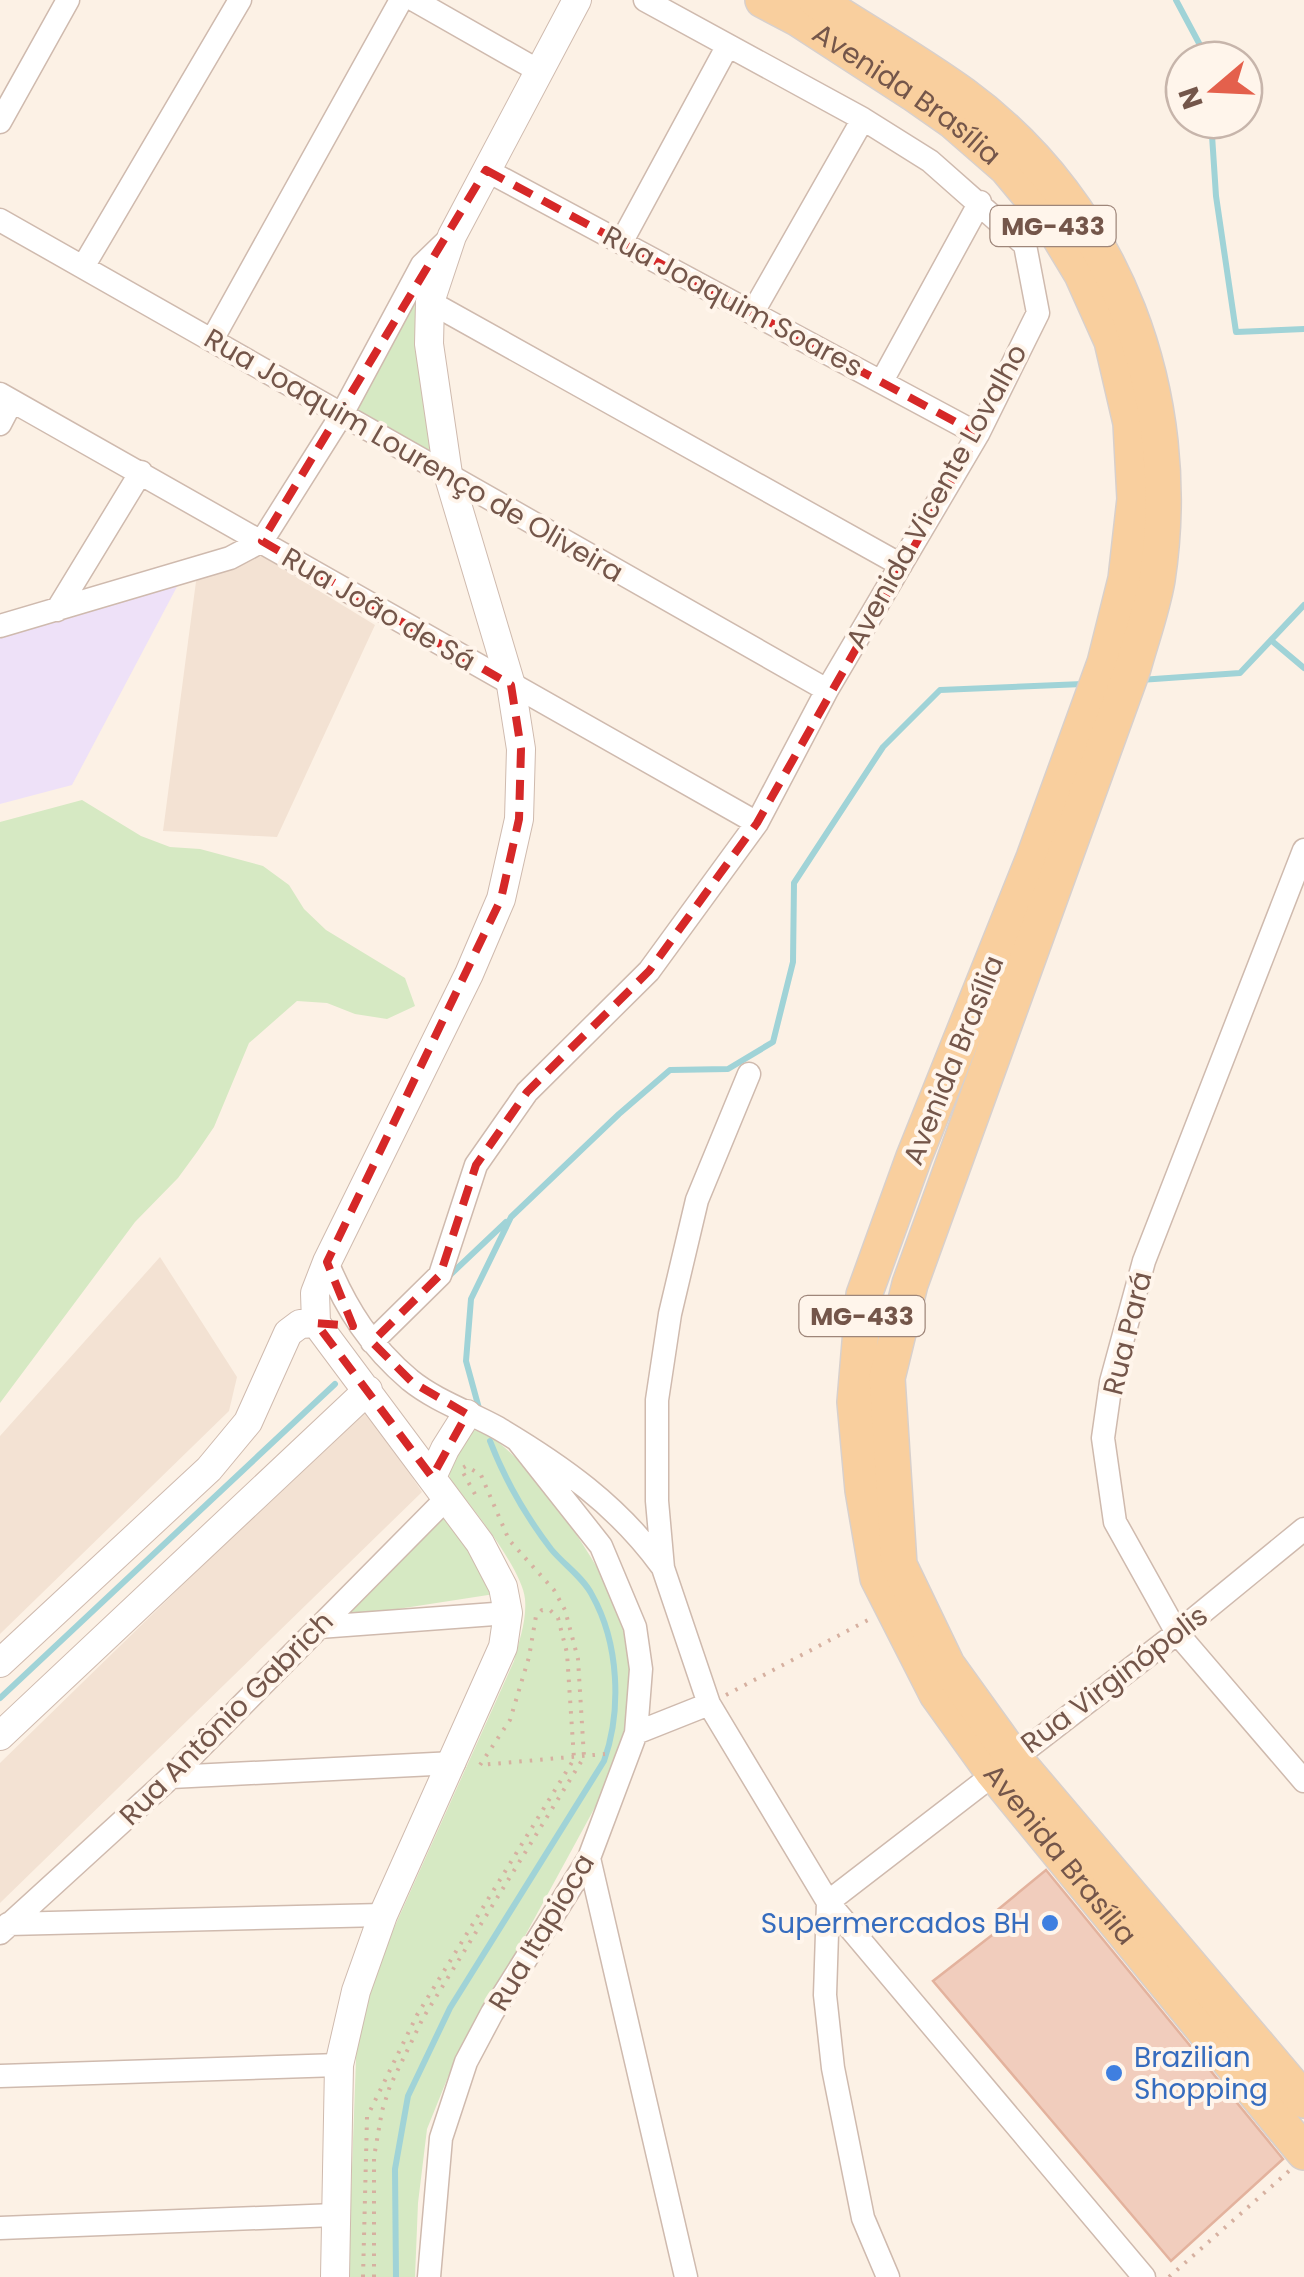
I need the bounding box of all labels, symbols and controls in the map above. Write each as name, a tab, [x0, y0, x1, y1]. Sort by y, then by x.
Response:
street label: Avenida Brasília	[805, 14, 1009, 174]
north arrow	[1164, 40, 1264, 140]
text: N	[1169, 82, 1213, 114]
road number: MG-433	[990, 206, 1116, 246]
street label: Rua Joaquim Soares	[596, 216, 869, 386]
street label: Rua Joaquim Lourenço de Oliveira	[197, 319, 630, 592]
street label: Avenida Vicente Lovalho	[836, 337, 1037, 656]
street label: Rua João de Sá	[275, 538, 483, 681]
street label: Avenida Brasília	[894, 950, 1013, 1171]
street label: Rua Pará	[1093, 1267, 1162, 1399]
road number: MG-433	[800, 1296, 924, 1336]
street label: Rua Virginópolis	[1013, 1596, 1216, 1763]
street label: Rua Antônio Gabrich	[111, 1603, 342, 1834]
street label: Avenida Brasília	[974, 1756, 1146, 1953]
street label: Rua Itapioca	[479, 1846, 604, 2018]
place label: Supermercados BH	[761, 1904, 1030, 1943]
marker: Supermercados BH	[1039, 1912, 1061, 1934]
place label: Brazilian Shopping	[1134, 2038, 1268, 2109]
marker: Brazilian Shopping	[1103, 2062, 1125, 2084]

